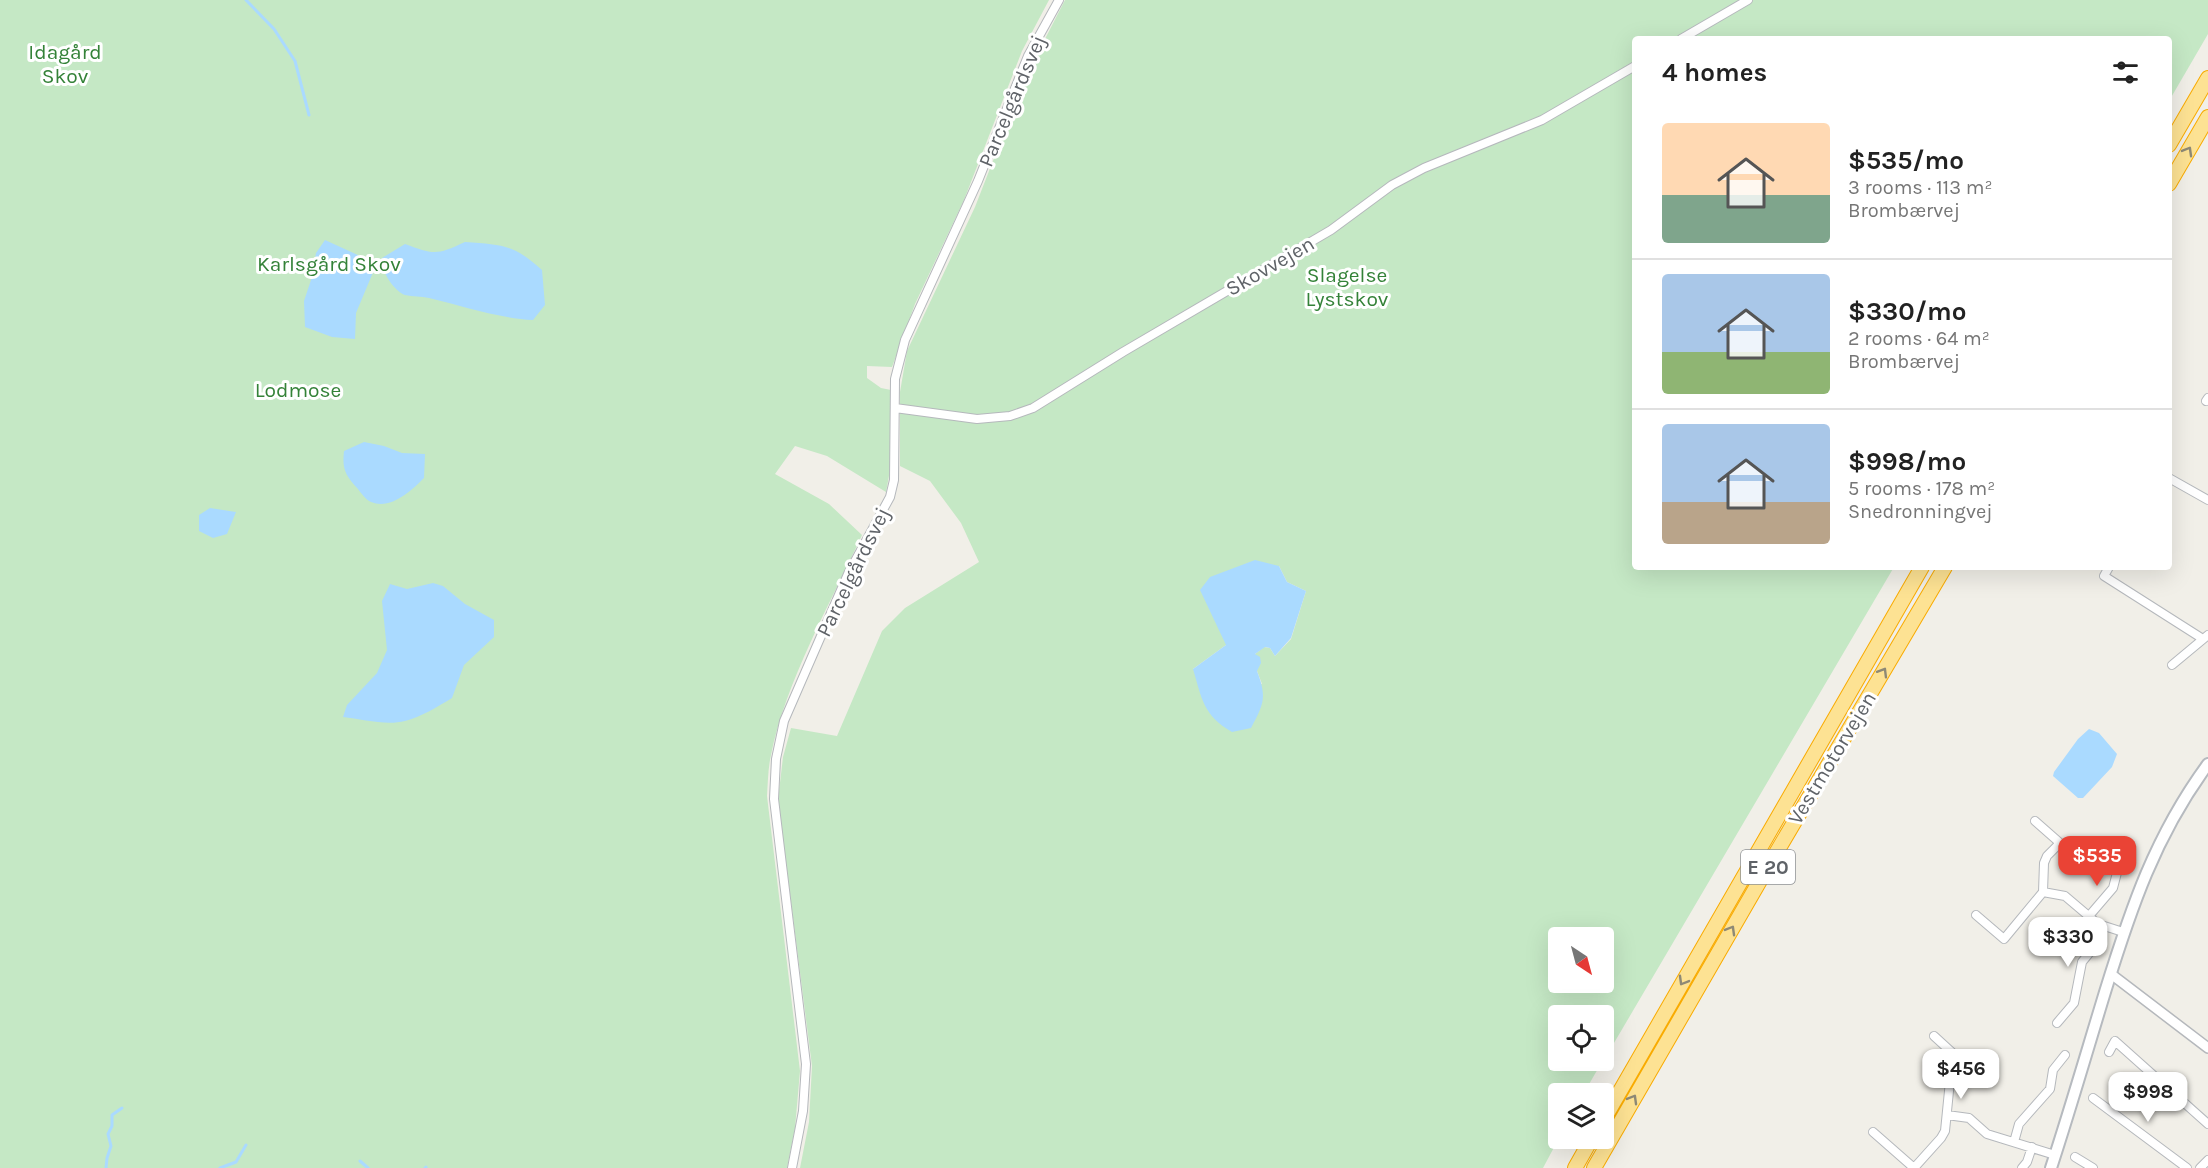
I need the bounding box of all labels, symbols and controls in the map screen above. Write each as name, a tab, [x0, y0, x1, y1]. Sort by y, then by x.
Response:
street label: Parcelgårdsvej	[973, 32, 1051, 170]
park label: Idagård Skov	[28, 40, 102, 88]
icon: filters	[2109, 56, 2142, 89]
text: 4 homes	[1662, 57, 1767, 88]
text: $535/mo	[1848, 145, 1964, 176]
icon: home	[1710, 147, 1782, 219]
one-way arrow	[2181, 147, 2193, 157]
text: 3 rooms · 113 m²	[1848, 176, 1992, 199]
text: Brombærvej	[1848, 199, 1960, 222]
street label: Skovvejen	[1222, 231, 1318, 301]
park label: Karlsgård Skov	[257, 252, 401, 276]
park label: Slagelse Lystskov	[1306, 263, 1389, 311]
text: $330/mo	[1848, 296, 1966, 327]
icon: home	[1710, 298, 1782, 370]
text: 2 rooms · 64 m²	[1848, 327, 1990, 350]
text: Brombærvej	[1848, 350, 1960, 373]
park label: Lodmose	[255, 378, 341, 402]
text: $998/mo	[1848, 446, 1966, 477]
icon: home	[1710, 448, 1782, 520]
text: 5 rooms · 178 m²	[1848, 477, 1995, 500]
text: Snedronningvej	[1848, 500, 1993, 523]
street label: Parcelgårdsvej	[811, 504, 895, 640]
one-way arrow	[1876, 668, 1888, 678]
street label: Vestmotorvejen	[1783, 687, 1881, 829]
pin: $535	[2061, 836, 2133, 887]
text: $535	[2072, 844, 2122, 867]
road number: E 20	[1741, 850, 1795, 884]
pin: $330	[2032, 917, 2104, 968]
text: $330	[2042, 925, 2094, 948]
one-way arrow	[1724, 926, 1735, 936]
north arrow	[1548, 927, 1614, 993]
map controls	[1548, 927, 1614, 1149]
one-way arrow	[1679, 975, 1690, 985]
button: locate	[1548, 1005, 1614, 1071]
pin: $456	[1925, 1049, 1997, 1100]
text: $456	[1936, 1057, 1986, 1080]
pin: $998	[2112, 1072, 2184, 1123]
text: $998	[2122, 1080, 2174, 1103]
button: layers	[1548, 1083, 1614, 1149]
one-way arrow	[1626, 1095, 1638, 1105]

